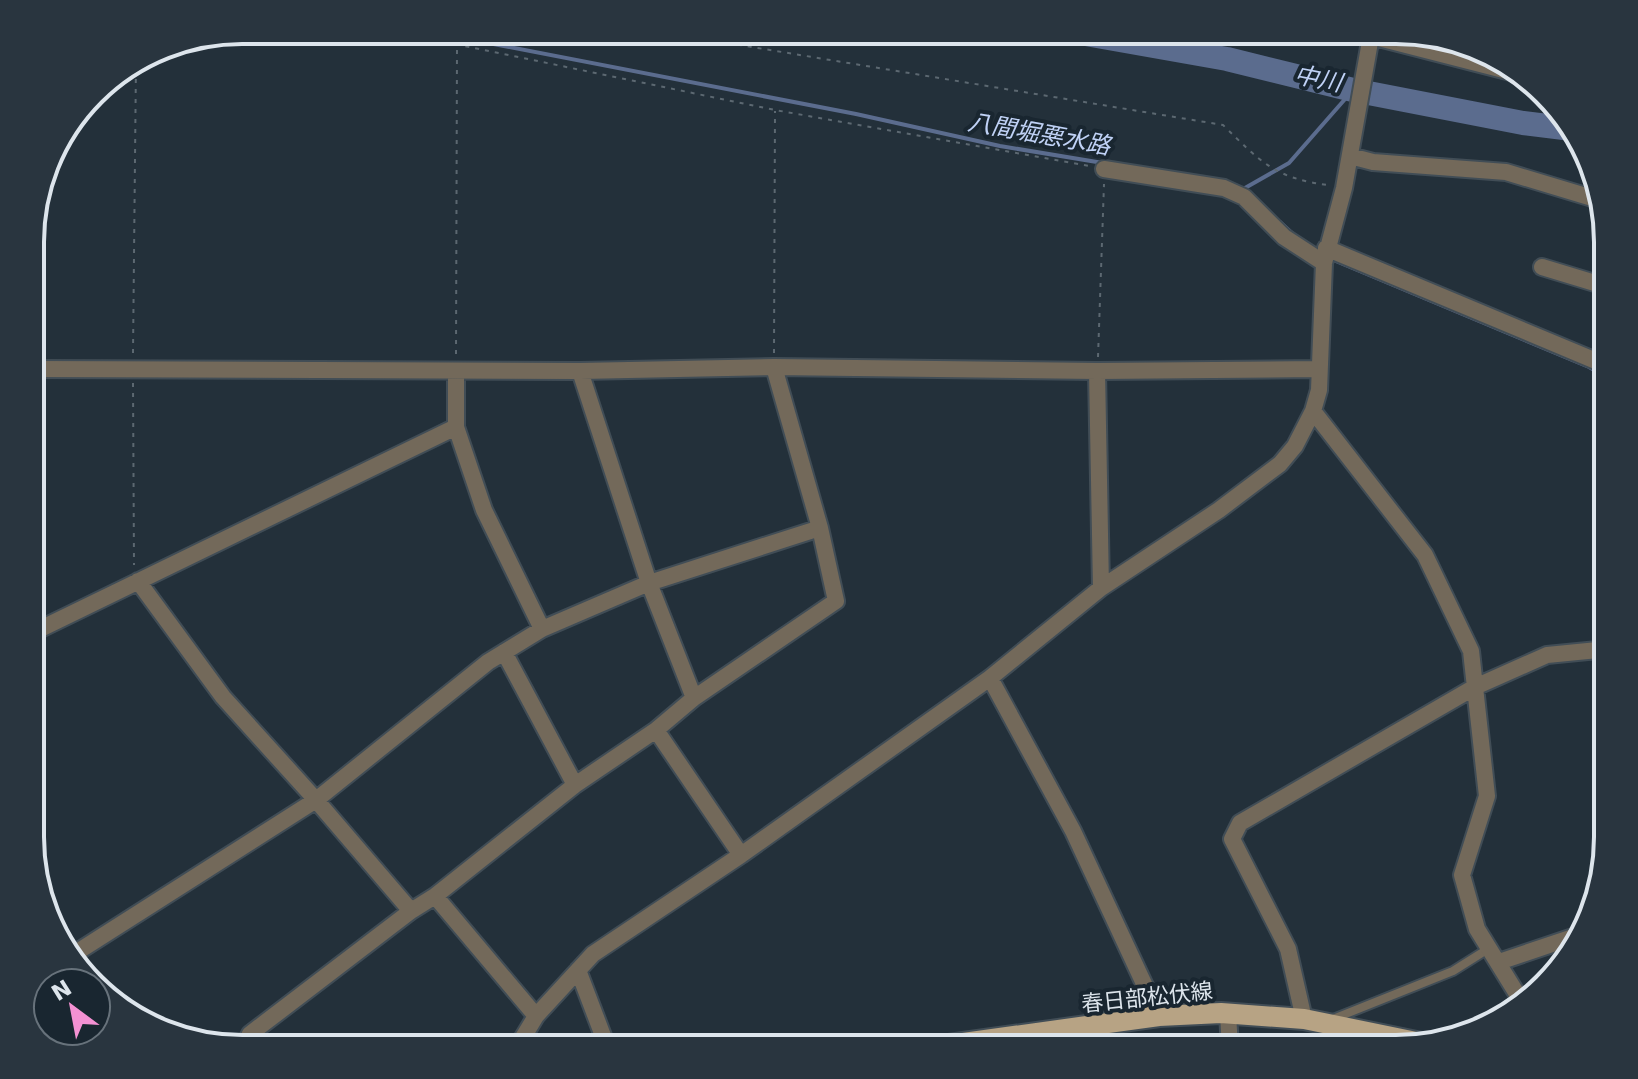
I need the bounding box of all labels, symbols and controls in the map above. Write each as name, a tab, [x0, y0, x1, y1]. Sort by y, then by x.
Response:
water label: 中川	[1292, 61, 1347, 98]
water label: 八間堀悪水路	[966, 108, 1114, 161]
north arrow	[32, 967, 112, 1047]
text: N	[47, 975, 76, 1006]
street label: 春日部松伏線	[1080, 978, 1214, 1017]

